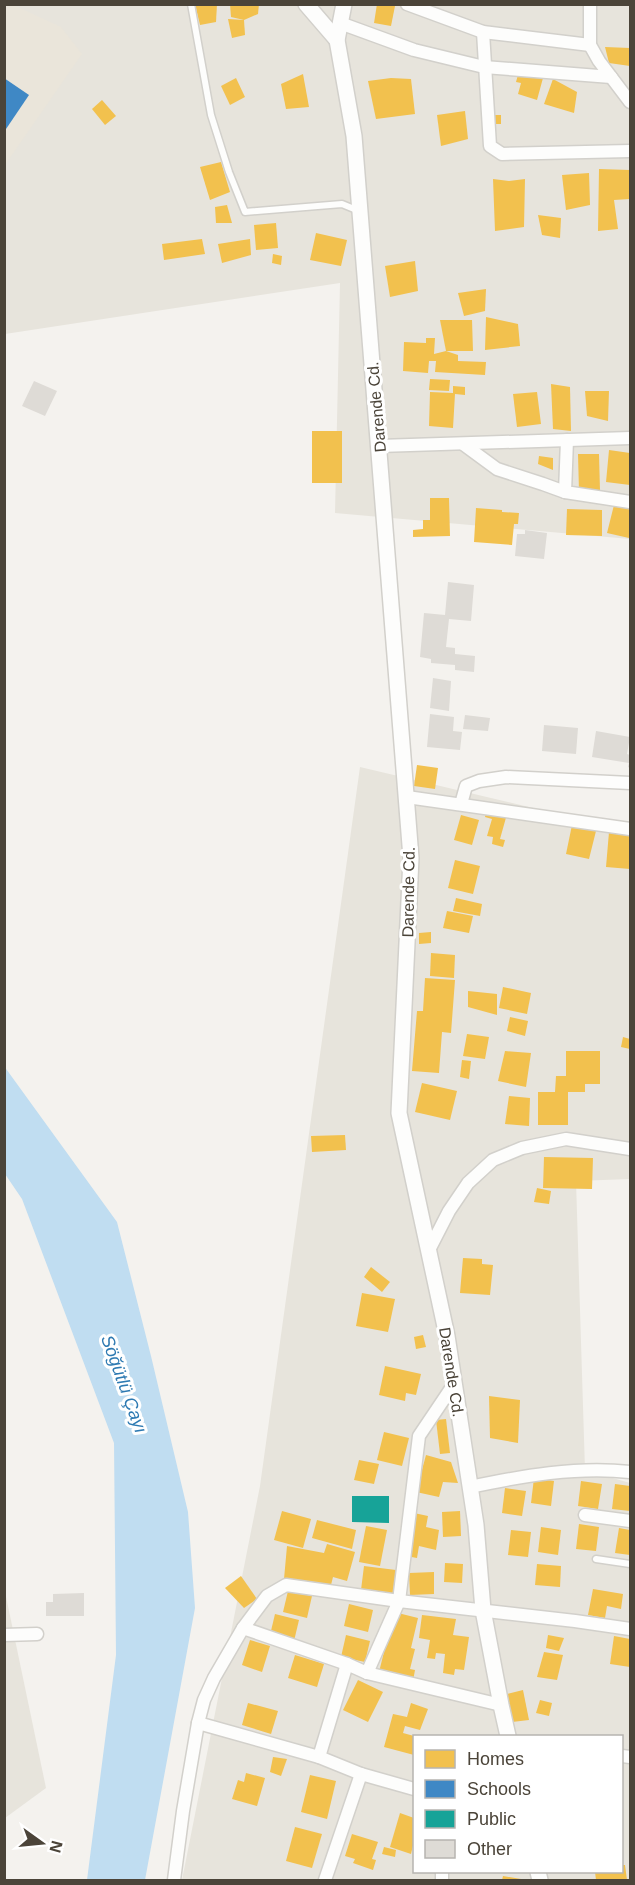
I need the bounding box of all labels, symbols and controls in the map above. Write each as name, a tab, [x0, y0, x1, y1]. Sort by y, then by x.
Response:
street label: Darende Cd.	[364, 361, 389, 453]
street label: Darende Cd.	[399, 847, 418, 938]
street label: Darende Cd.	[436, 1326, 467, 1418]
water label: Söğütlü Çayı	[97, 1332, 151, 1436]
legend	[413, 1735, 623, 1873]
text: Homes	[467, 1749, 524, 1769]
text: Schools	[467, 1779, 531, 1799]
text: Public	[467, 1809, 516, 1829]
north arrow	[12, 1813, 72, 1873]
text: N	[46, 1839, 66, 1855]
text: Other	[467, 1839, 512, 1859]

